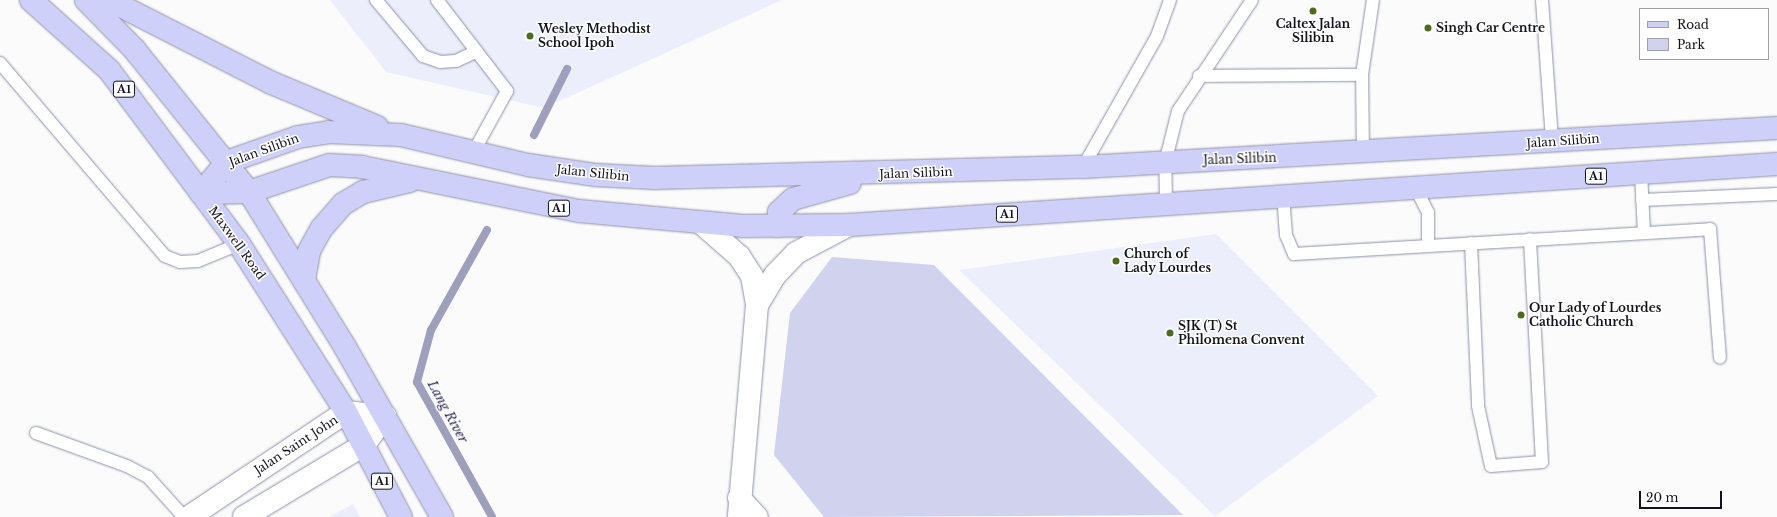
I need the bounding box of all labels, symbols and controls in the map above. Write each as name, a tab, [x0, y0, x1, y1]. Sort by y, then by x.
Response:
marker: Caltex Jalan Silibin	[1308, 6, 1318, 16]
legend	[1639, 8, 1769, 60]
place label: Caltex Jalan Silibin	[1276, 17, 1350, 45]
text: Road	[1677, 17, 1709, 32]
place label: Singh Car Centre	[1436, 21, 1545, 35]
place label: Wesley Methodist School Ipoh	[538, 22, 651, 50]
marker: Singh Car Centre	[1423, 23, 1433, 33]
marker: Wesley Methodist School Ipoh	[525, 31, 535, 41]
text: Park	[1677, 37, 1705, 52]
road number: A1	[112, 80, 136, 98]
street label: Jalan Silibin	[227, 131, 301, 169]
street label: Jalan Silibin	[1526, 131, 1600, 151]
street label: Jalan Silibin	[1203, 151, 1277, 167]
street label: Jalan Silibin	[556, 162, 630, 184]
street label: Jalan Silibin	[879, 165, 953, 181]
road number: A1	[1584, 167, 1608, 185]
road number: A1	[547, 199, 571, 217]
street label: Maxwell Road	[206, 204, 268, 282]
road number: A1	[995, 205, 1019, 223]
place label: Church of Lady Lourdes	[1124, 247, 1211, 275]
marker: Church of Lady Lourdes	[1111, 256, 1121, 266]
place label: Our Lady of Lourdes Catholic Church	[1529, 301, 1662, 329]
marker: Our Lady of Lourdes Catholic Church	[1516, 310, 1526, 320]
place label: SJK (T) St Philomena Convent	[1178, 319, 1305, 347]
marker: SJK (T) St Philomena Convent	[1165, 328, 1175, 338]
water label: Lang River	[423, 378, 471, 446]
street label: Jalan Saint John	[252, 413, 340, 477]
road number: A1	[370, 472, 394, 490]
scale bar	[1641, 483, 1724, 509]
text: 20 m	[1646, 490, 1678, 505]

